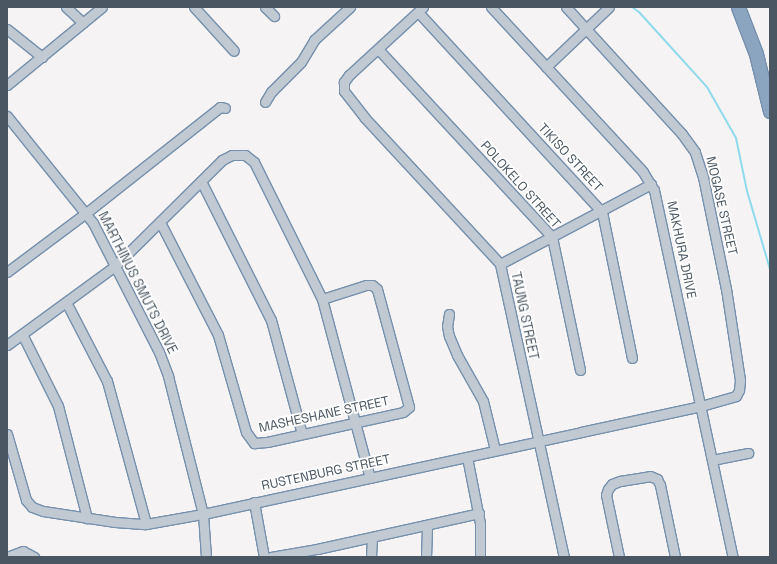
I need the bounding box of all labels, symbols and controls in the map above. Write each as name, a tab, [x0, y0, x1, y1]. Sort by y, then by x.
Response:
street label: TIKISO STREET	[534, 121, 606, 195]
street label: POLOKELO STREET	[477, 138, 563, 232]
street label: MOGASE STREET	[702, 155, 740, 257]
street label: MAKHURA DRIVE	[663, 200, 699, 300]
street label: MARTHINUS SMUTS DRIVE	[94, 209, 180, 357]
street label: TAUNG STREET	[507, 271, 541, 361]
street label: MASHESHANE STREET	[257, 394, 391, 436]
street label: RUSTENBURG STREET	[260, 452, 392, 494]

